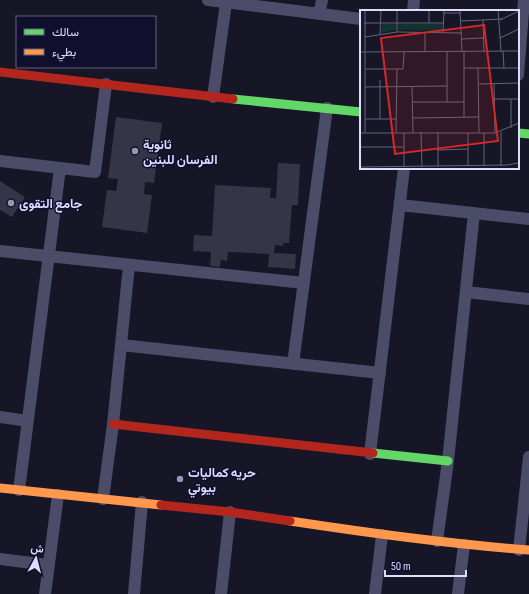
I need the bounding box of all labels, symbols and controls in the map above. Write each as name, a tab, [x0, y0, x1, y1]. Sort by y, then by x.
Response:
inset map	[360, 10, 519, 169]
legend	[16, 16, 156, 68]
text: سالك	[52, 25, 79, 40]
text: بطيء	[52, 45, 76, 62]
place label: ثانوية الفرسان للبنين	[143, 137, 218, 168]
marker: ثانوية الفرسان للبنين	[130, 146, 140, 156]
place label: جامع التقوى	[19, 196, 83, 213]
marker: جامع التقوى	[6, 198, 16, 208]
place label: حريه كماليات بيوتي	[188, 465, 256, 498]
marker: حريه كماليات بيوتي	[175, 474, 185, 484]
north arrow	[16, 538, 56, 578]
text: ش	[30, 541, 45, 556]
scale bar	[385, 552, 466, 578]
text: 50 m	[391, 559, 411, 574]

